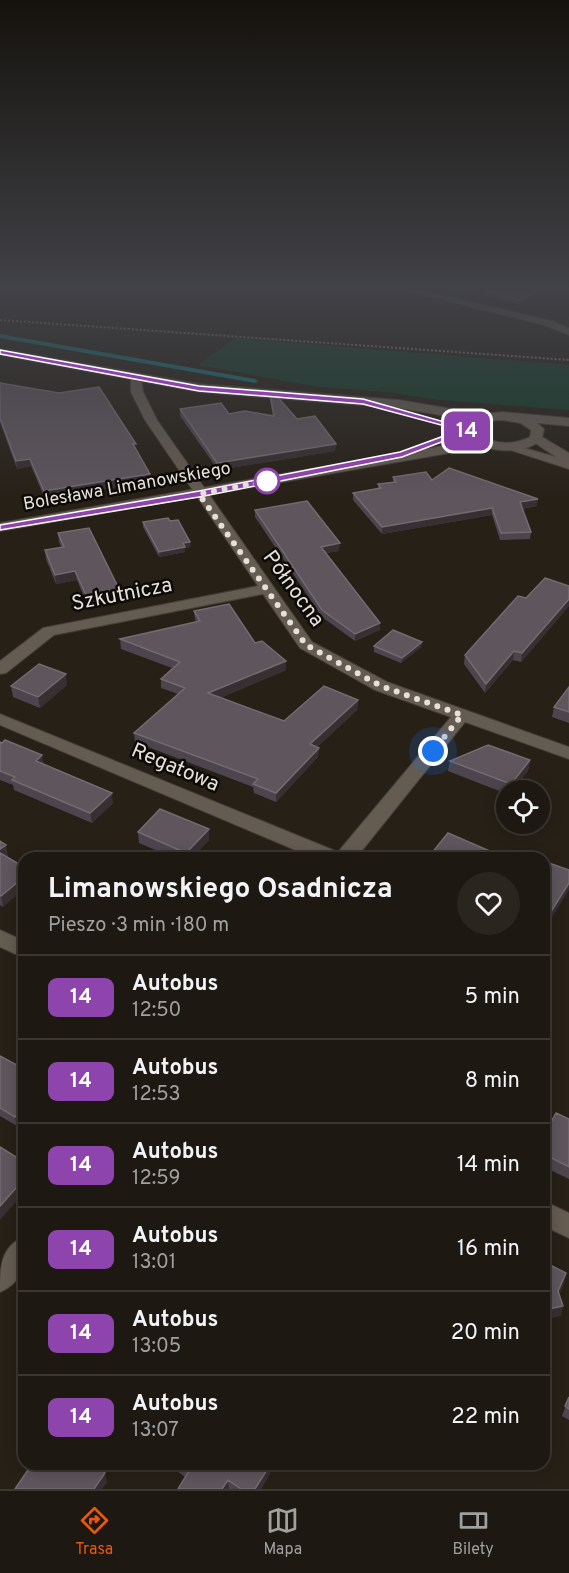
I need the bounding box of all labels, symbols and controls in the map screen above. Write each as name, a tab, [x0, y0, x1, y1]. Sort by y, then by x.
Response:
line badge: 14	[440, 412, 494, 450]
text: 14	[456, 418, 478, 445]
street label: Bolesława Limanowskiego	[21, 457, 233, 517]
unlabelled marker	[254, 468, 280, 494]
street label: Północna	[256, 545, 330, 633]
street label: Szkutnicza	[69, 572, 175, 618]
your location	[418, 736, 448, 766]
street label: Regatowa	[127, 737, 223, 799]
map controls	[496, 780, 550, 834]
button: locate	[496, 780, 550, 834]
text: Limanowskiego Osadnicza	[48, 872, 392, 908]
button: heart	[457, 872, 520, 935]
text: Pieszo · 3 min · 180 m	[48, 913, 229, 939]
text: Autobus	[132, 971, 218, 998]
text: 14	[70, 984, 92, 1011]
text: 5 min	[465, 984, 520, 1011]
text: 12:50	[132, 998, 181, 1024]
text: Autobus	[132, 1055, 218, 1082]
text: 14	[70, 1068, 92, 1095]
text: 8 min	[465, 1068, 520, 1095]
text: 12:53	[132, 1082, 181, 1108]
text: Autobus	[132, 1139, 218, 1166]
text: 14	[70, 1152, 92, 1179]
text: 14 min	[457, 1152, 520, 1179]
text: 12:59	[132, 1166, 180, 1192]
text: Autobus	[132, 1223, 218, 1250]
text: 14	[70, 1236, 92, 1263]
text: 16 min	[457, 1236, 520, 1263]
text: 13:01	[132, 1250, 176, 1276]
text: Autobus	[132, 1307, 218, 1334]
text: 14	[70, 1320, 92, 1347]
text: 20 min	[451, 1320, 520, 1347]
text: 13:05	[132, 1334, 181, 1360]
text: Autobus	[132, 1391, 218, 1418]
text: 14	[70, 1404, 92, 1431]
text: 22 min	[451, 1404, 520, 1431]
text: 13:07	[132, 1418, 179, 1444]
tab: Trasa	[75, 1504, 113, 1560]
tab: Mapa	[263, 1504, 302, 1560]
tab: Bilety	[452, 1504, 494, 1560]

